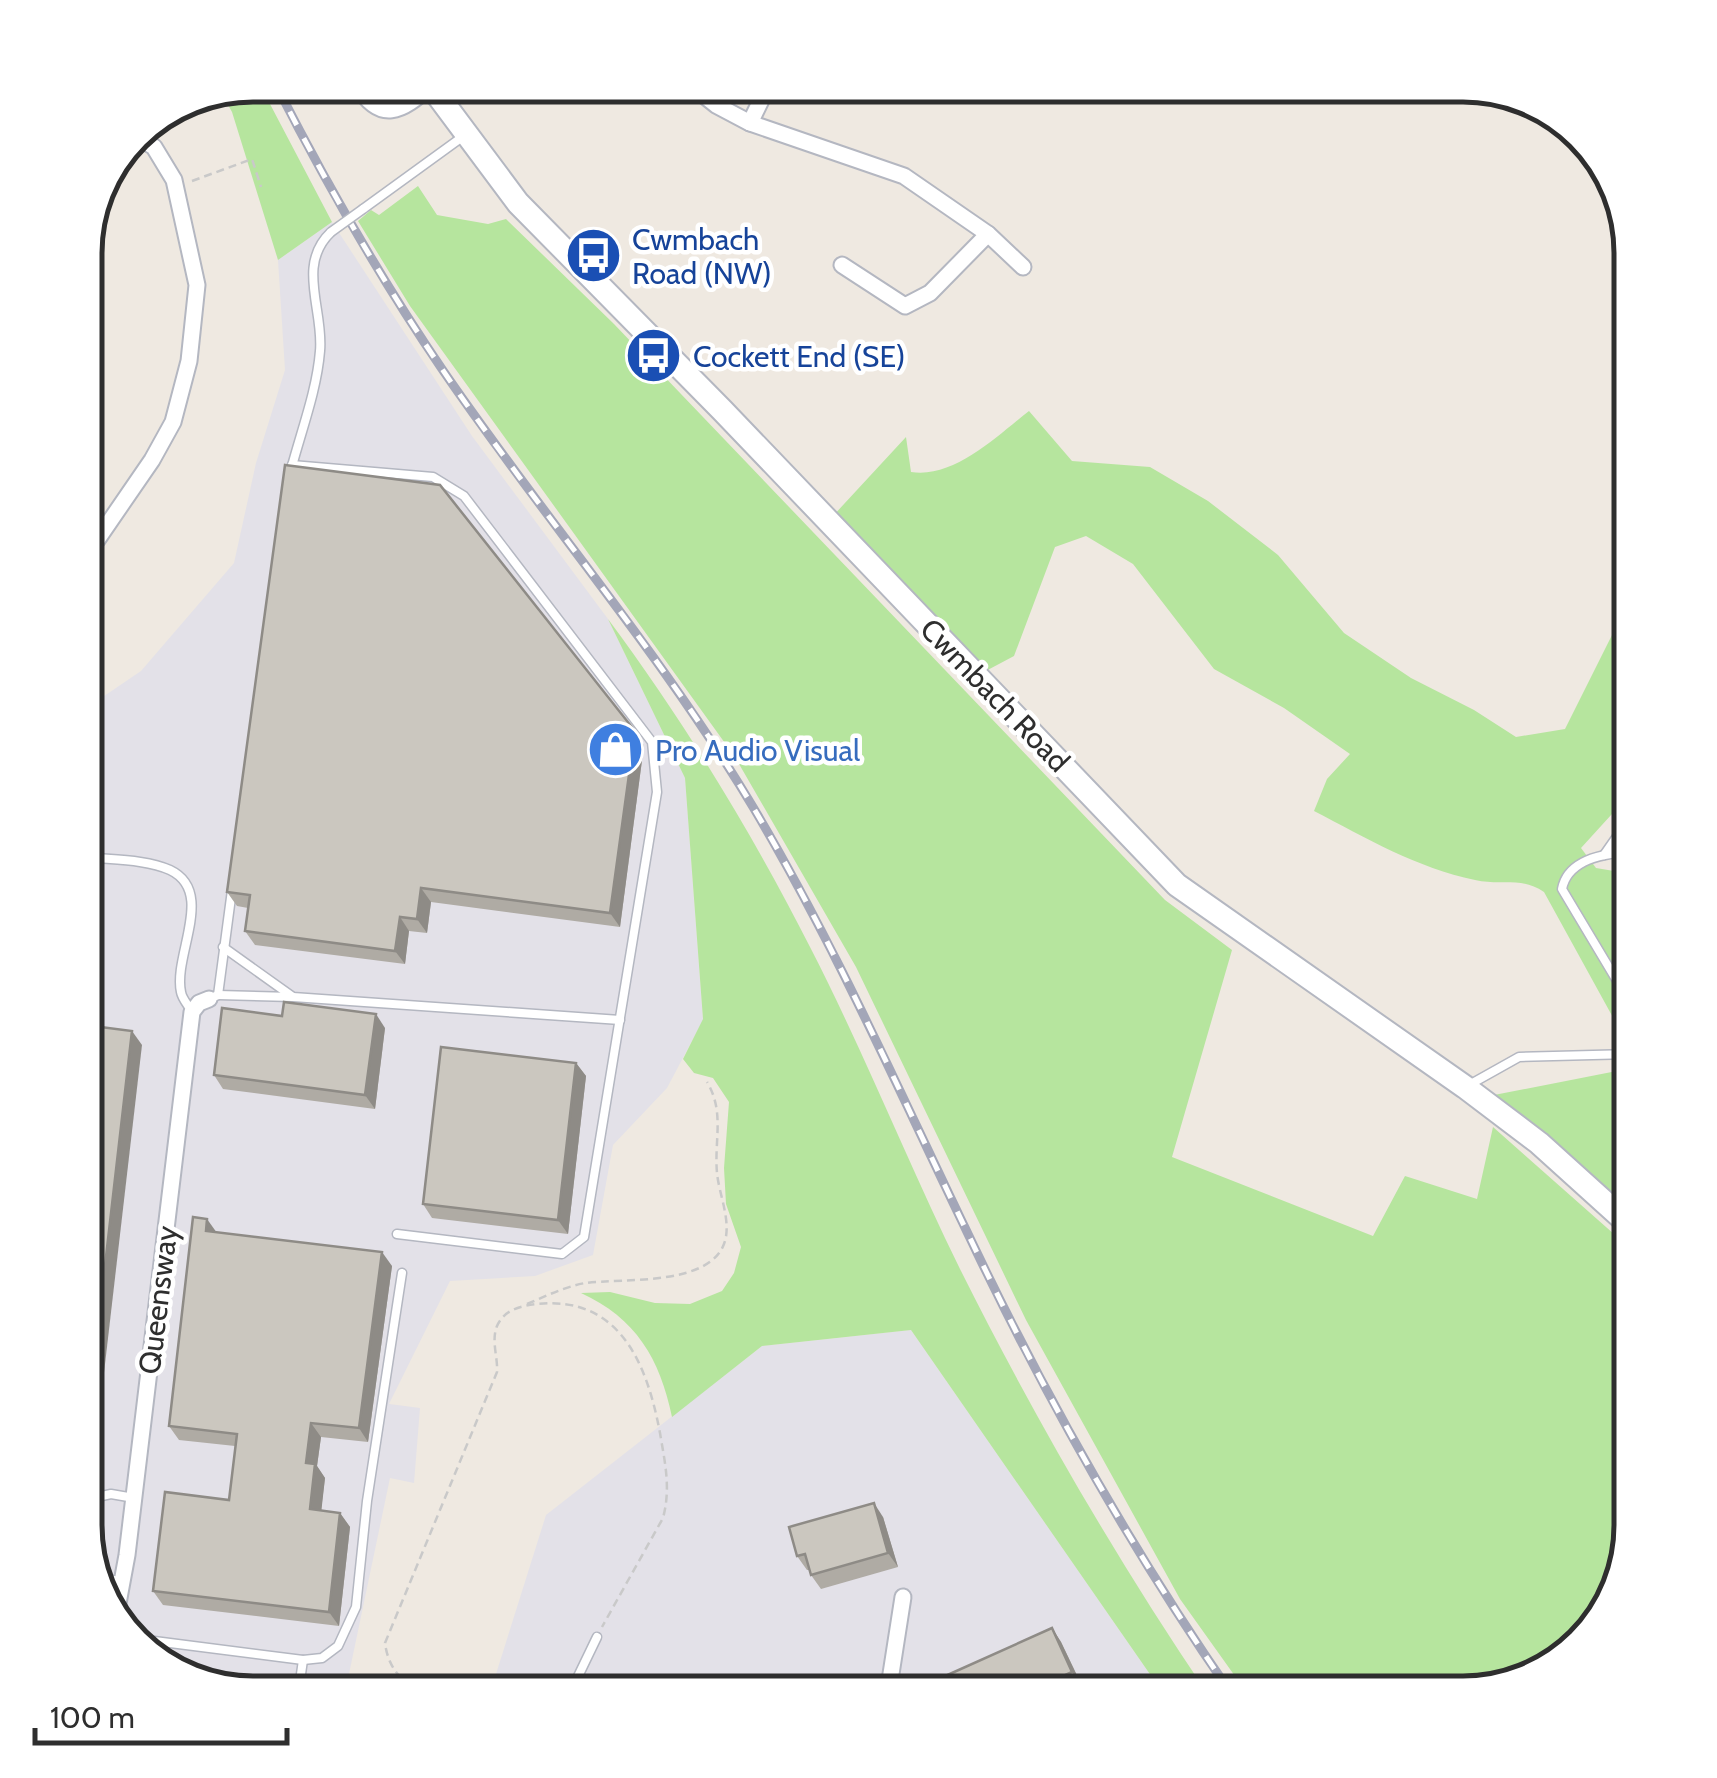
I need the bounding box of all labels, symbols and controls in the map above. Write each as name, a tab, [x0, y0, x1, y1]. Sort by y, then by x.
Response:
place label: Cwmbach Road (NW)	[632, 221, 772, 292]
bus stop icon: Cwmbach Road (NW)	[563, 226, 623, 286]
bus stop icon: Cockett End (SE)	[624, 326, 684, 386]
place label: Cockett End (SE)	[693, 338, 905, 375]
street label: Cwmbach Road	[913, 611, 1077, 779]
shop icon: Pro Audio Visual	[586, 720, 646, 780]
place label: Pro Audio Visual	[655, 732, 860, 769]
street label: Queensway	[131, 1224, 185, 1376]
scale bar	[35, 1683, 288, 1745]
text: 100 m	[50, 1699, 135, 1736]

